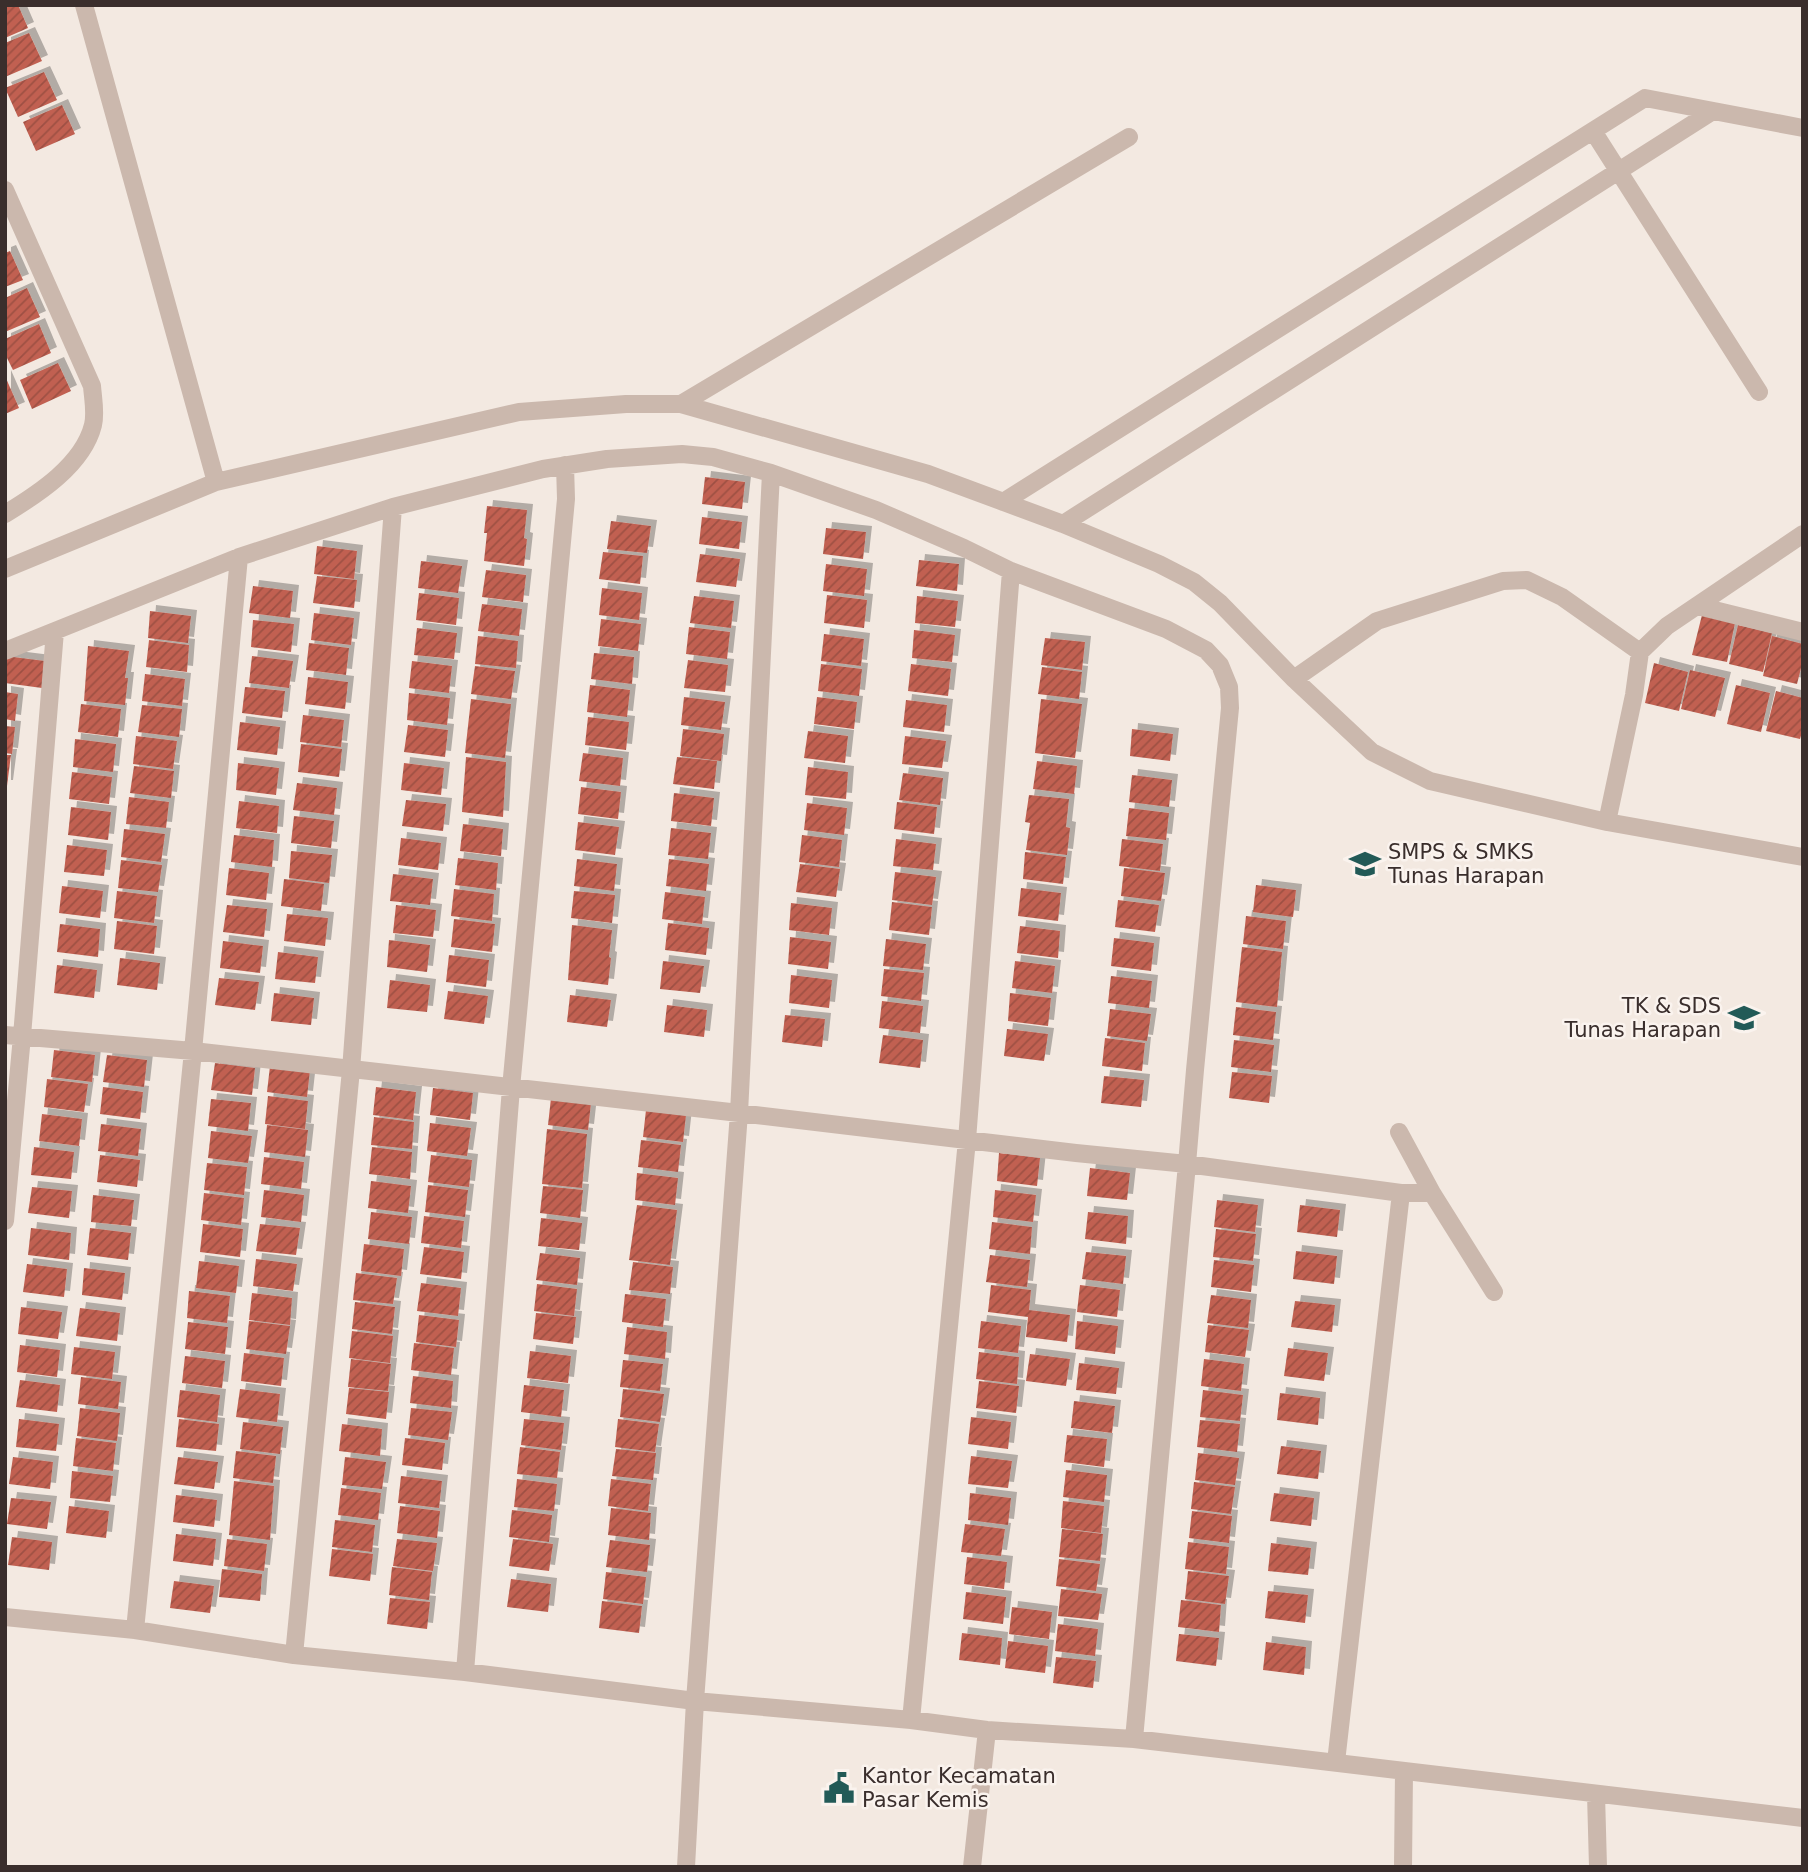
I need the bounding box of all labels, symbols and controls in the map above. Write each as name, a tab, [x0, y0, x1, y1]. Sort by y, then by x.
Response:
place label: SMPS & SMKS Tunas Harapan	[1387, 840, 1544, 888]
school or university icon: SMPS & SMKS Tunas Harapan	[1348, 847, 1382, 881]
place label: TK & SDS Tunas Harapan	[1564, 994, 1721, 1042]
school or university icon: TK & SDS Tunas Harapan	[1727, 1001, 1761, 1035]
place label: Kantor Kecamatan Pasar Kemis	[862, 1764, 1056, 1812]
public building icon: Kantor Kecamatan Pasar Kemis	[822, 1771, 856, 1805]

